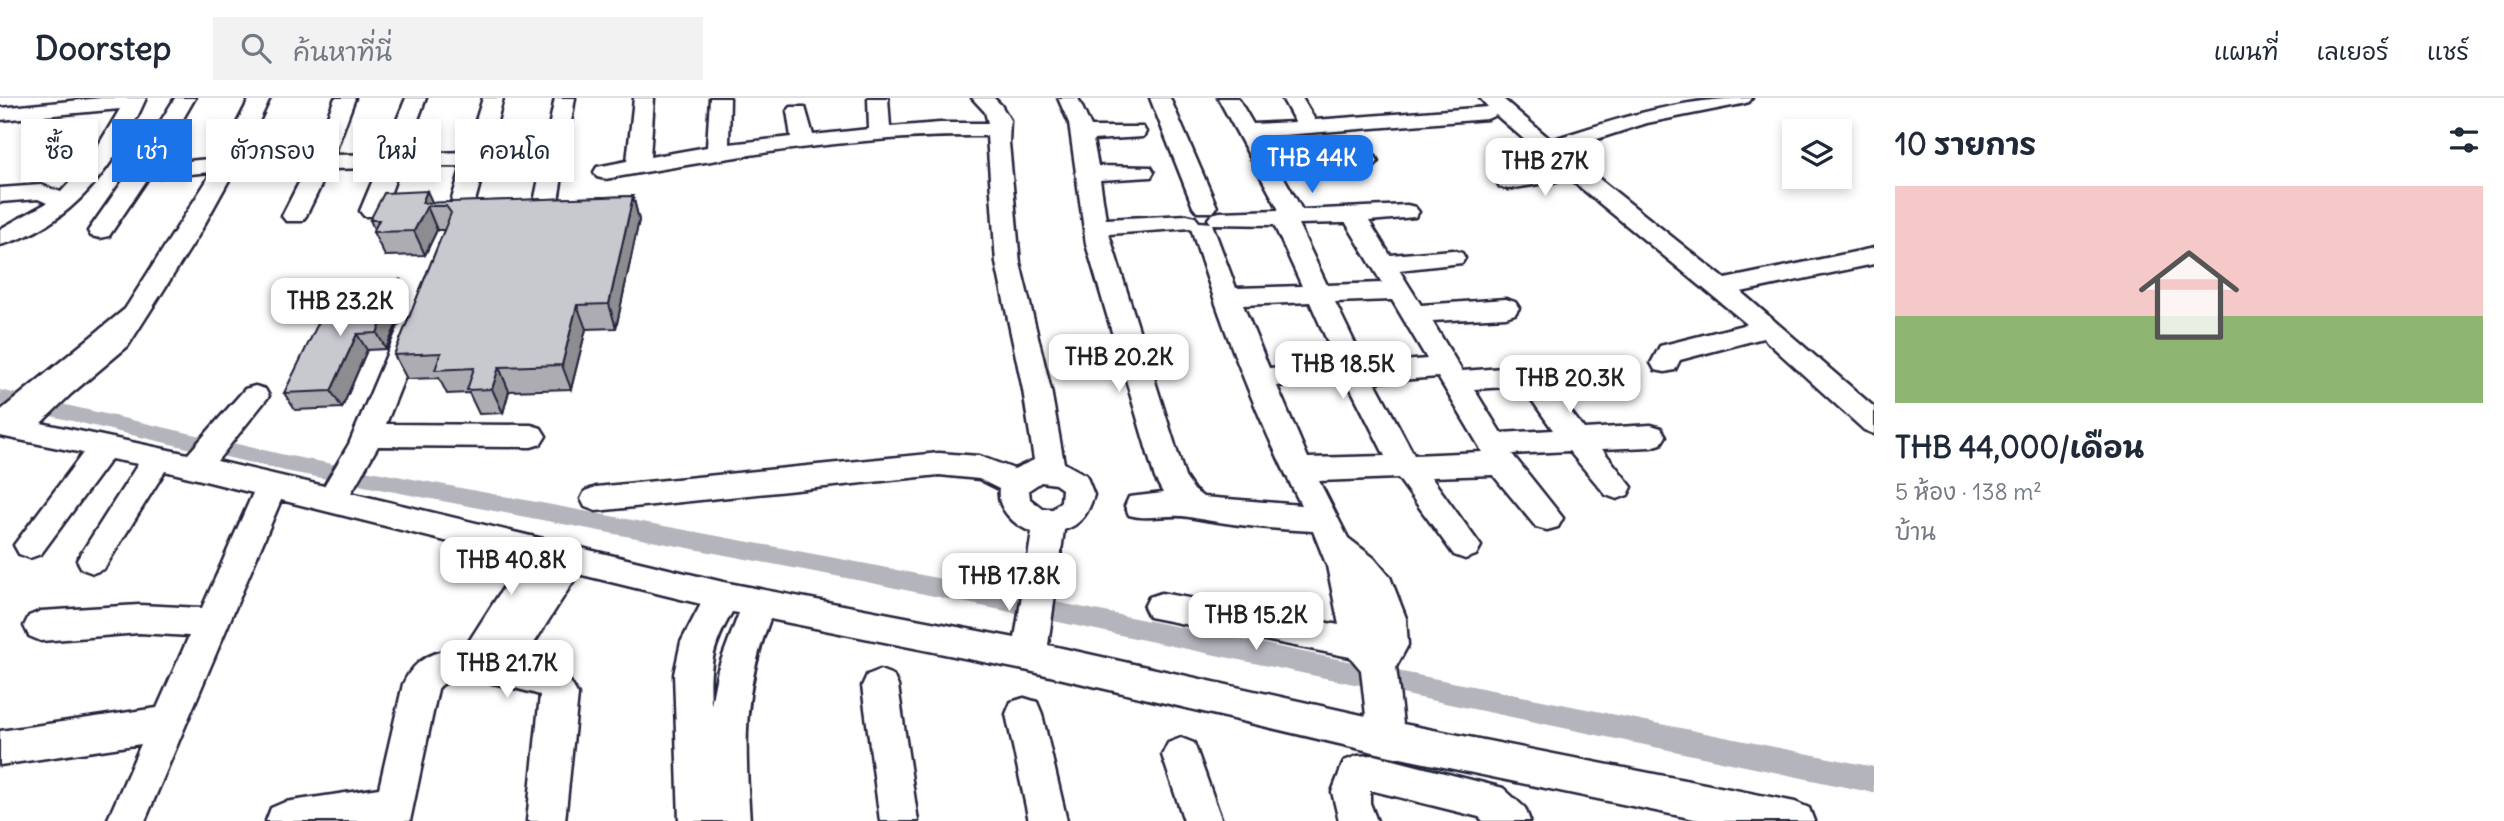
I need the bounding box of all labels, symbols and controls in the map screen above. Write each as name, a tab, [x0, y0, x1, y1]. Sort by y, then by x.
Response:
search box	[213, 17, 703, 80]
text: Doorstep	[35, 27, 171, 69]
icon: search	[237, 29, 275, 67]
text: ค้นหาที่นี่	[293, 35, 392, 68]
text: แผนที่	[2214, 36, 2279, 66]
text: เลเยอร์	[2317, 36, 2389, 66]
text: แชร์	[2427, 36, 2469, 66]
chip: ซื้อ	[21, 119, 98, 182]
chip: เช่า	[112, 119, 192, 182]
chip: ตัวกรอง	[206, 119, 339, 182]
chip: ใหม่	[353, 119, 441, 182]
chip: คอนโด	[455, 119, 574, 182]
map controls	[1782, 119, 1852, 189]
button: layers	[1782, 119, 1852, 189]
icon: filters	[2445, 121, 2483, 159]
text: 10 รายการ	[1895, 125, 2036, 163]
pin: THB 44K	[1247, 136, 1377, 195]
pin: THB 27K	[1480, 139, 1610, 198]
text: THB 44K	[1267, 143, 1357, 172]
text: THB 27K	[1501, 146, 1589, 175]
icon: home	[2126, 232, 2252, 358]
pin: THB 23.2K	[260, 278, 420, 338]
text: THB 23.2K	[287, 286, 393, 315]
pin: THB 20.2K	[1039, 334, 1199, 394]
text: THB 20.2K	[1065, 342, 1173, 371]
pin: THB 18.5K	[1263, 342, 1423, 401]
text: THB 18.5K	[1291, 349, 1395, 378]
pin: THB 20.3K	[1490, 356, 1650, 415]
text: THB 20.3K	[1516, 363, 1624, 392]
text: THB 44,000/เดือน	[1895, 428, 2144, 466]
text: 5 ห้อง · 138 m²	[1895, 477, 2042, 506]
text: บ้าน	[1895, 517, 1936, 546]
pin: THB 40.8K	[431, 538, 591, 597]
text: THB 40.8K	[456, 545, 566, 574]
pin: THB 17.8K	[929, 554, 1089, 613]
text: THB 17.8K	[958, 561, 1060, 590]
pin: THB 15.2K	[1176, 592, 1336, 652]
text: THB 15.2K	[1204, 600, 1308, 629]
pin: THB 21.7K	[427, 640, 587, 700]
text: THB 21.7K	[456, 648, 558, 677]

